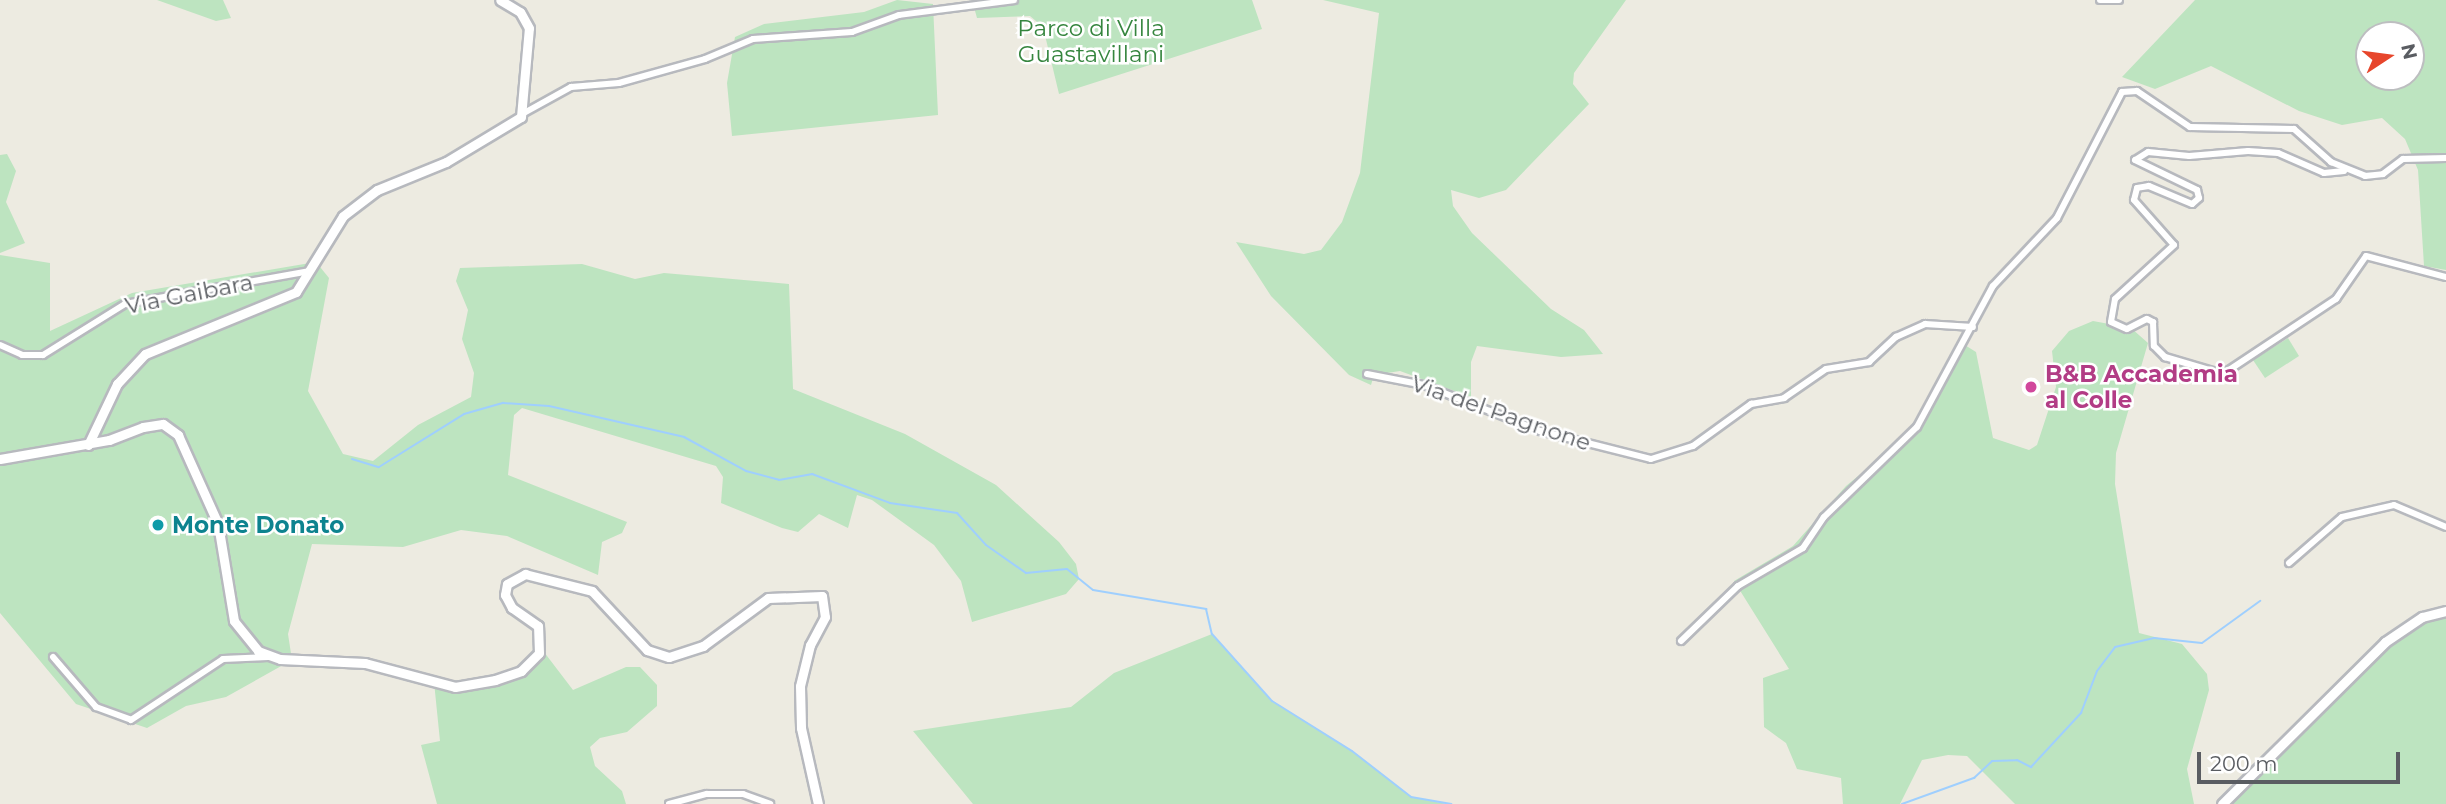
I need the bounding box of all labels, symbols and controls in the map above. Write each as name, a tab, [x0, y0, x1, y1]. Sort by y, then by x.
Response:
park label: Parco di Villa Guastavillani	[1017, 14, 1165, 68]
north arrow	[2355, 21, 2425, 91]
text: N	[2396, 42, 2422, 62]
street label: Via Gaibara	[123, 268, 255, 320]
place label: B&B Accademia al Colle	[2045, 360, 2238, 414]
street label: Via del Pagnone	[1408, 369, 1594, 457]
marker: B&B Accademia al Colle	[2023, 379, 2039, 395]
place label: Monte Donato	[172, 511, 344, 539]
marker: Monte Donato	[150, 517, 166, 533]
scale bar	[2201, 738, 2404, 782]
text: 200 m	[2210, 751, 2277, 776]

